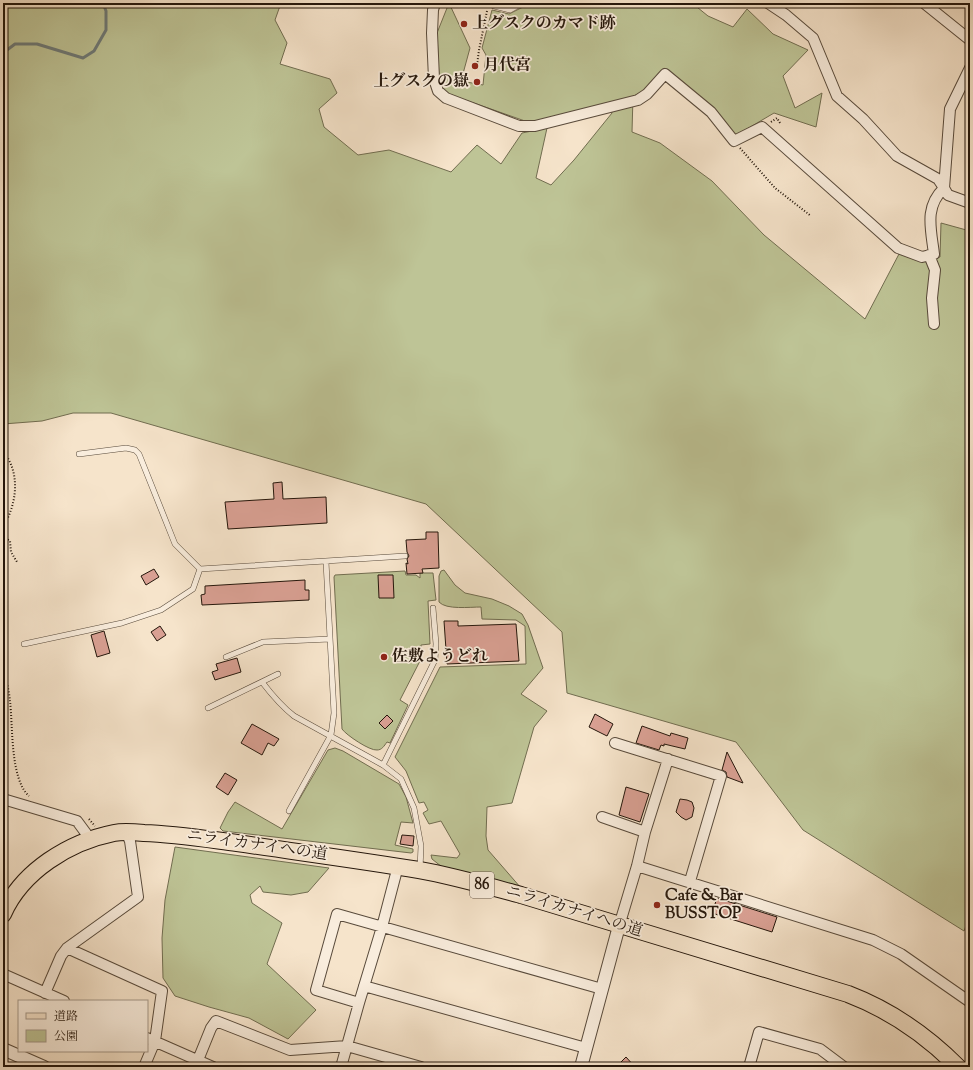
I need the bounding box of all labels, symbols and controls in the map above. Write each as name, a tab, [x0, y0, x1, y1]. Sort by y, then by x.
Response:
place label: 上グスクのカマド跡	[472, 13, 616, 36]
marker: 上グスクのカマド跡	[459, 19, 469, 29]
place label: 月代宮	[483, 55, 531, 78]
marker: 月代宮	[470, 61, 480, 71]
place label: 上グスクの嶽	[373, 71, 469, 94]
marker: 上グスクの嶽	[472, 77, 482, 87]
place label: 佐敷ようどれ	[392, 646, 488, 669]
marker: 佐敷ようどれ	[379, 652, 389, 662]
street label: ニライカナイへの道	[185, 825, 329, 867]
road number: 86	[470, 872, 494, 898]
street label: ニライカナイへの道	[503, 880, 645, 944]
place label: Cafe & Bar BUSSTOP	[665, 885, 744, 926]
marker: Cafe & Bar BUSSTOP	[652, 900, 662, 910]
legend	[18, 1000, 148, 1052]
text: 道路	[54, 1008, 78, 1026]
text: 公園	[54, 1028, 78, 1046]

